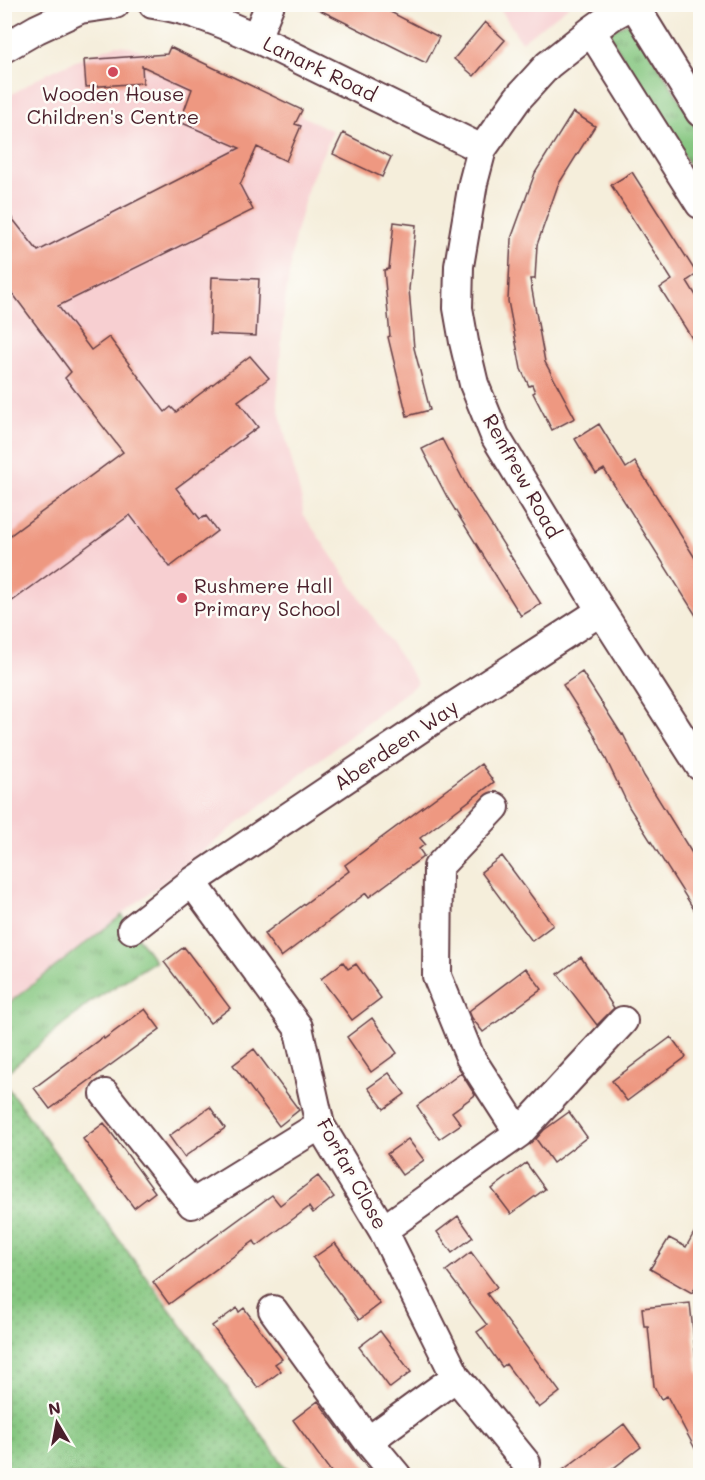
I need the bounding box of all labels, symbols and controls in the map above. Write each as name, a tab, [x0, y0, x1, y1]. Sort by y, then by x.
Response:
street label: Lanark Road	[259, 29, 382, 107]
marker: Wooden House Children's Centre	[106, 65, 120, 79]
place label: Wooden House Children's Centre	[27, 80, 199, 129]
street label: Renfrew Road	[478, 409, 568, 542]
place label: Rushmere Hall Primary School	[194, 572, 341, 621]
marker: Rushmere Hall Primary School	[175, 591, 189, 605]
street label: Aberdeen Way	[328, 693, 463, 795]
street label: Forfar Close	[312, 1113, 394, 1234]
north arrow	[27, 1393, 87, 1453]
text: N	[46, 1396, 62, 1419]

